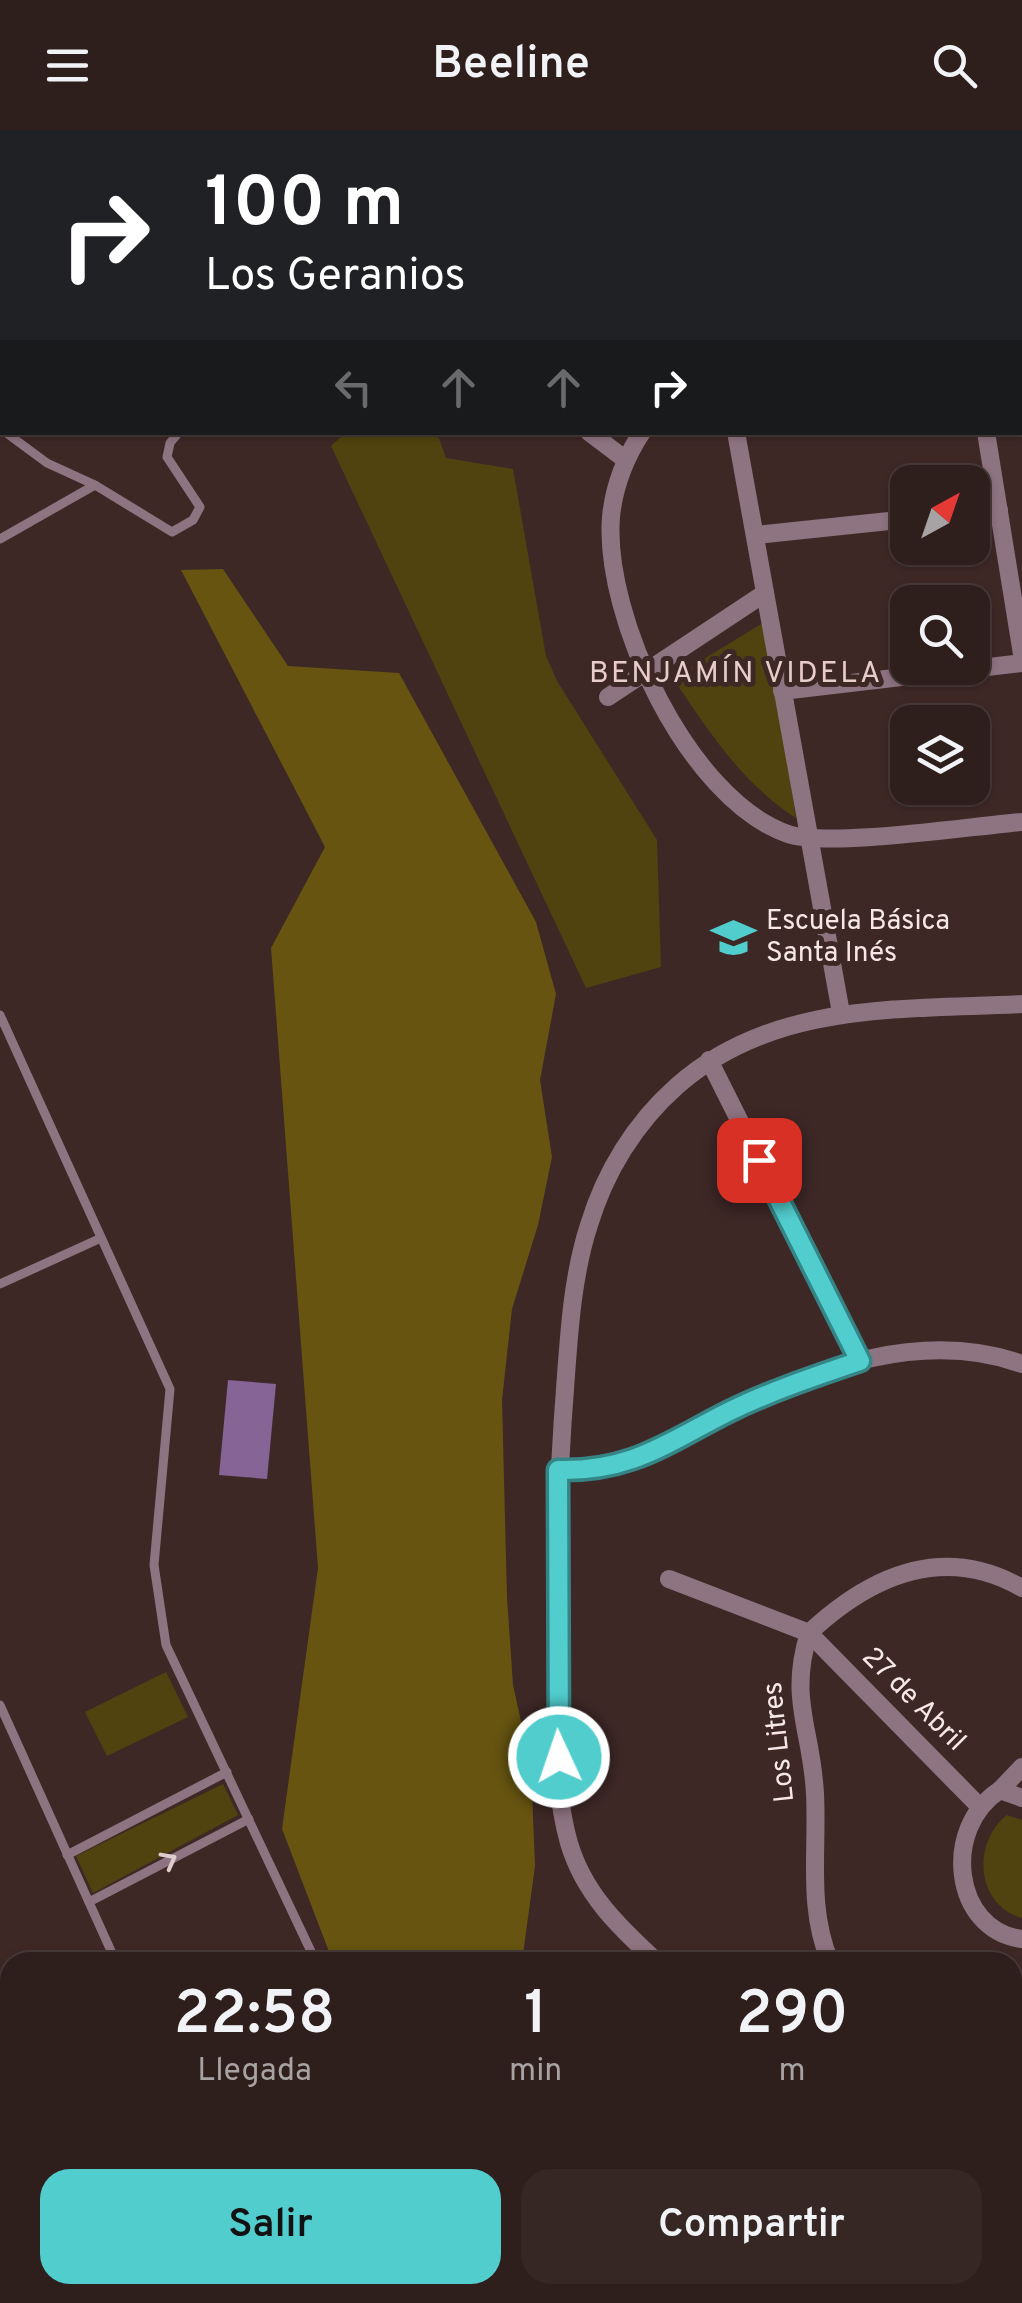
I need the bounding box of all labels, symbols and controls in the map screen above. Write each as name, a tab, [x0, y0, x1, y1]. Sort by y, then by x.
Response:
text: Beeline	[432, 37, 590, 94]
icon: menu	[40, 38, 95, 93]
icon: search	[927, 38, 982, 93]
text: 100 m	[205, 162, 404, 251]
icon: right	[40, 170, 170, 300]
text: Los Geranios	[205, 249, 466, 306]
icon: left	[326, 360, 381, 415]
icon: ahead	[431, 360, 486, 415]
icon: ahead	[536, 360, 591, 415]
icon: right	[641, 360, 696, 415]
north arrow	[890, 465, 990, 565]
map controls	[890, 465, 990, 805]
button: search	[890, 585, 990, 685]
district label: BENJAMÍN VIDELA	[589, 654, 883, 693]
button: layers	[890, 705, 990, 805]
place label: Escuela Básica Santa Inés	[766, 904, 950, 972]
school or university icon: Escuela Básica Santa Inés	[709, 914, 757, 962]
pin	[717, 1118, 802, 1203]
icon: arrive	[732, 1133, 787, 1188]
street label: 27 de Abril	[853, 1640, 973, 1760]
street label: Los Litres	[756, 1680, 804, 1804]
position arrow	[507, 1705, 611, 1809]
one-way arrow	[158, 1853, 176, 1872]
text: 22:58	[174, 1979, 335, 2055]
text: 1	[524, 1979, 547, 2055]
text: 290	[736, 1979, 848, 2055]
text: Llegada	[197, 2052, 312, 2092]
text: min	[509, 2052, 562, 2092]
text: m	[779, 2052, 806, 2092]
button: Salir	[40, 2169, 501, 2284]
button: Compartir	[521, 2169, 982, 2284]

